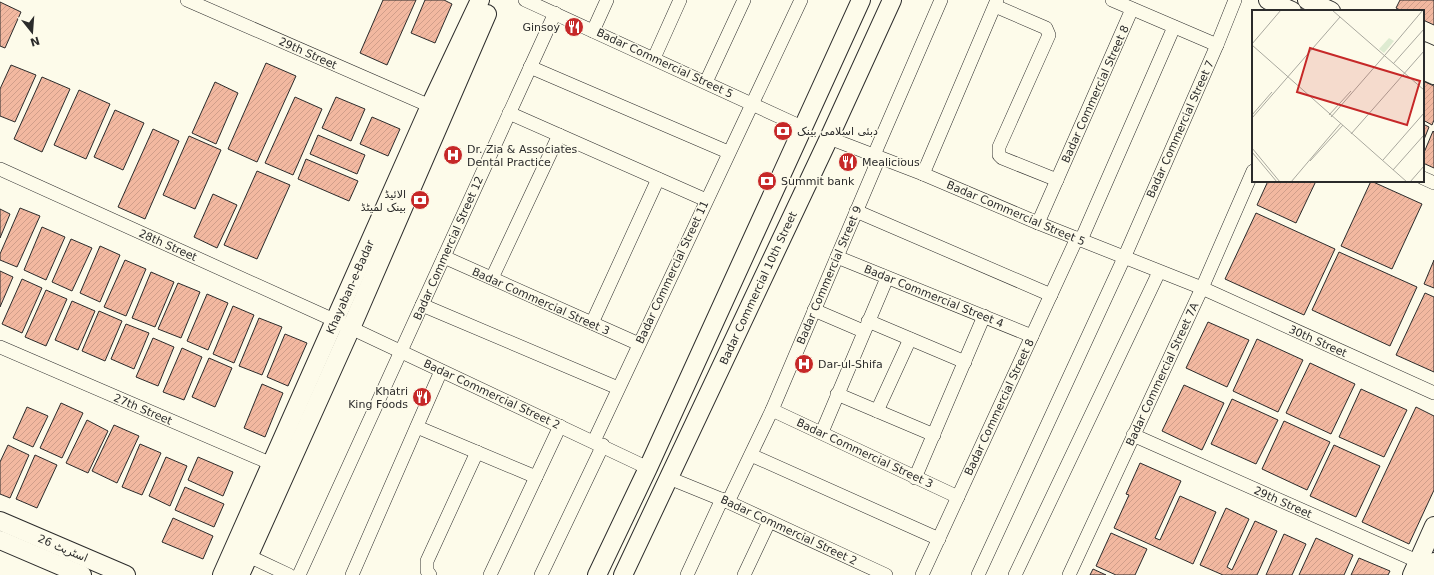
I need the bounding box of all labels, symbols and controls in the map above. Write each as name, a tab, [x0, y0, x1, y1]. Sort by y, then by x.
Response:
inset map	[1252, 10, 1424, 182]
north arrow	[12, 12, 52, 52]
restaurant icon: Ginsoy	[563, 16, 585, 38]
place label: Ginsoy	[522, 21, 560, 34]
street label: Badar Commercial Street 8	[1059, 23, 1132, 165]
street label: Badar Commercial Street 5	[594, 26, 735, 101]
text: N	[28, 34, 41, 49]
street label: 29th Street	[277, 35, 339, 72]
street label: Badar Commercial Street 7	[1144, 58, 1217, 200]
bank icon: دبئی اسلامی بینک	[772, 120, 794, 142]
place label: دبئی اسلامی بینک	[797, 125, 878, 138]
place label: Dr. Zia & Associates Dental Practice	[467, 143, 578, 169]
hospital icon: Dr. Zia & Associates Dental Practice	[442, 144, 464, 166]
restaurant icon: Mealicious	[837, 151, 859, 173]
place label: Mealicious	[862, 156, 920, 169]
bank icon: Summit bank	[756, 170, 778, 192]
street label: Badar Commercial Street 12	[411, 174, 486, 322]
place label: Summit bank	[781, 175, 855, 188]
street label: Badar Commercial Street 5	[945, 178, 1087, 249]
place label: الائیڈ بینک لمیٹڈ	[361, 188, 406, 214]
bank icon: الائیڈ بینک لمیٹڈ	[409, 189, 431, 211]
street label: Badar Commercial Street 11	[634, 199, 711, 346]
street label: Badar Commercial Street 9	[794, 204, 865, 346]
street label: Badar Commercial 10th Street	[717, 209, 800, 367]
street label: 28th Street	[137, 227, 199, 264]
street label: Khayaban-e-Badar	[324, 238, 377, 336]
street label: Badar Commercial Street 4	[862, 262, 1005, 330]
street label: Badar Commercial Street 3	[470, 265, 612, 338]
street label: Badar Commercial Street 7A	[1123, 300, 1202, 448]
street label: 30th Street	[1287, 323, 1349, 360]
street label: Badar Commercial Street 8	[962, 337, 1037, 478]
hospital icon: Dar-ul-Shifa	[793, 353, 815, 375]
street label: Badar Commercial Street 2	[421, 357, 562, 432]
place label: Dar-ul-Shifa	[818, 358, 883, 371]
place label: Khatri King Foods	[348, 385, 408, 411]
restaurant icon: Khatri King Foods	[411, 386, 433, 408]
street label: 27th Street	[112, 391, 175, 428]
street label: Badar Commercial Street 3	[794, 416, 935, 491]
street label: 29th Street	[1252, 484, 1314, 521]
street label: Badar Commercial Street 2	[718, 493, 859, 568]
street label: اسٹریٹ 26	[36, 532, 90, 565]

